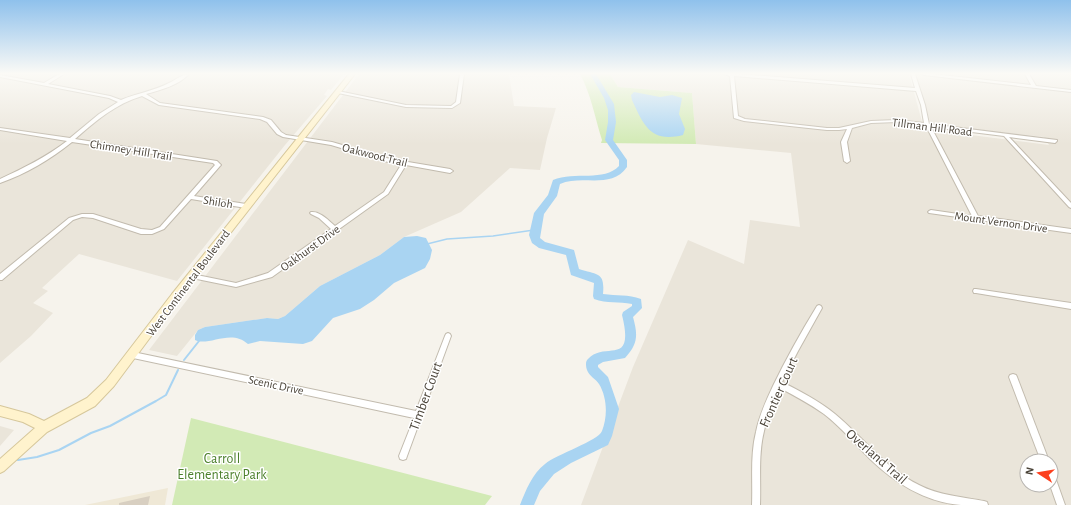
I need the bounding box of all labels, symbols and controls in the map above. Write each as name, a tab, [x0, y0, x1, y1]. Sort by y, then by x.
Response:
street label: Tillman Hill Road	[891, 116, 973, 138]
street label: Chimney Hill Trail	[89, 138, 173, 163]
street label: Oakwood Trail	[341, 141, 409, 169]
street label: Shiloh	[202, 194, 234, 210]
street label: Mount Vernon Drive	[954, 210, 1048, 234]
street label: Oakhurst Drive	[278, 223, 342, 273]
street label: West Continental Boulevard	[144, 227, 232, 339]
street label: Frontier Court	[757, 355, 801, 430]
street label: Timber Court	[407, 360, 445, 432]
street label: Scenic Drive	[247, 373, 305, 397]
street label: Overland Trail	[843, 427, 910, 487]
park label: Carroll Elementary Park	[177, 452, 267, 482]
north arrow	[1019, 453, 1059, 493]
text: N	[1024, 466, 1036, 476]

